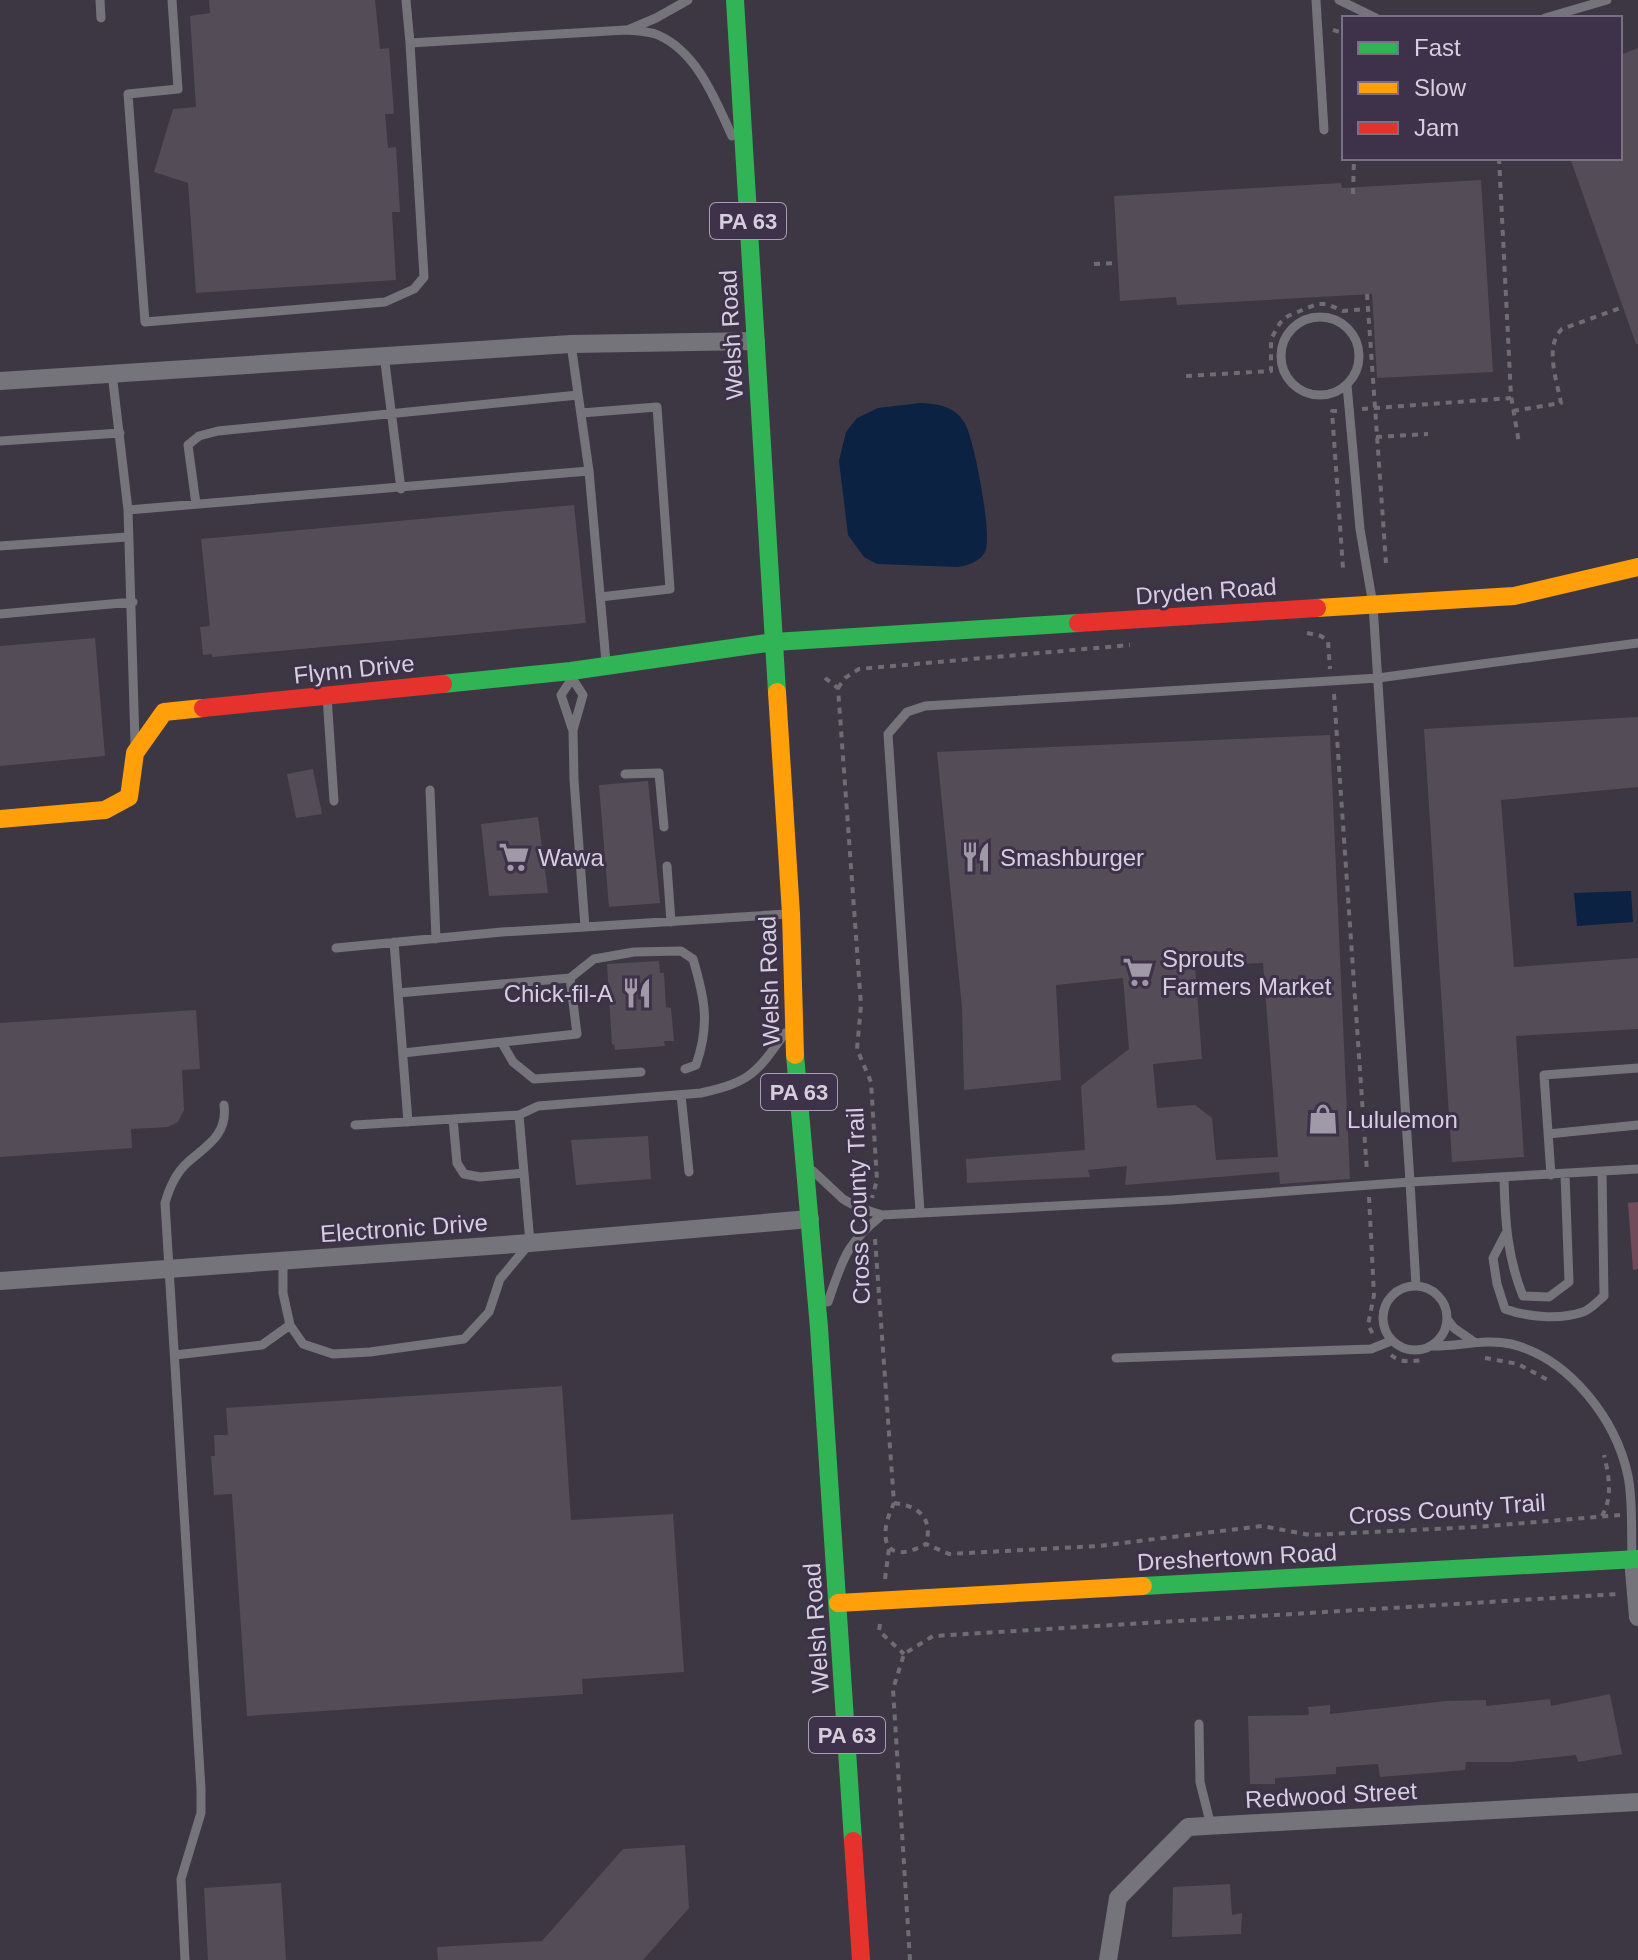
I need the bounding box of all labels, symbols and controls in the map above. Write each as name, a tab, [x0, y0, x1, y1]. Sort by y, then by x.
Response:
legend	[1342, 16, 1622, 160]
text: Fast	[1414, 34, 1461, 61]
text: Slow	[1414, 74, 1467, 101]
text: Jam	[1414, 114, 1459, 141]
road number: PA 63	[710, 203, 786, 239]
street label: Welsh Road	[714, 269, 748, 401]
street label: Dryden Road	[1135, 573, 1277, 609]
street label: Flynn Drive	[292, 649, 416, 689]
supermarket icon: Wawa	[497, 840, 531, 874]
restaurant icon: Smashburger	[959, 840, 993, 874]
place label: Wawa	[538, 844, 604, 871]
place label: Smashburger	[1000, 844, 1144, 871]
street label: Welsh Road	[753, 915, 785, 1047]
place label: Sprouts Farmers Market	[1162, 945, 1332, 1000]
supermarket icon: Sprouts Farmers Market	[1121, 955, 1155, 989]
restaurant icon: Chick-fil-A	[620, 976, 654, 1010]
place label: Chick-fil-A	[504, 980, 613, 1007]
road number: PA 63	[761, 1074, 837, 1110]
shop icon: Lululemon	[1306, 1102, 1340, 1136]
place label: Lululemon	[1347, 1106, 1458, 1133]
street label: Cross County Trail	[841, 1107, 875, 1305]
street label: Electronic Drive	[319, 1209, 489, 1247]
street label: Cross County Trail	[1348, 1489, 1546, 1529]
street label: Dreshertown Road	[1136, 1538, 1338, 1576]
street label: Welsh Road	[798, 1562, 834, 1694]
road number: PA 63	[809, 1717, 885, 1753]
street label: Redwood Street	[1244, 1777, 1418, 1813]

